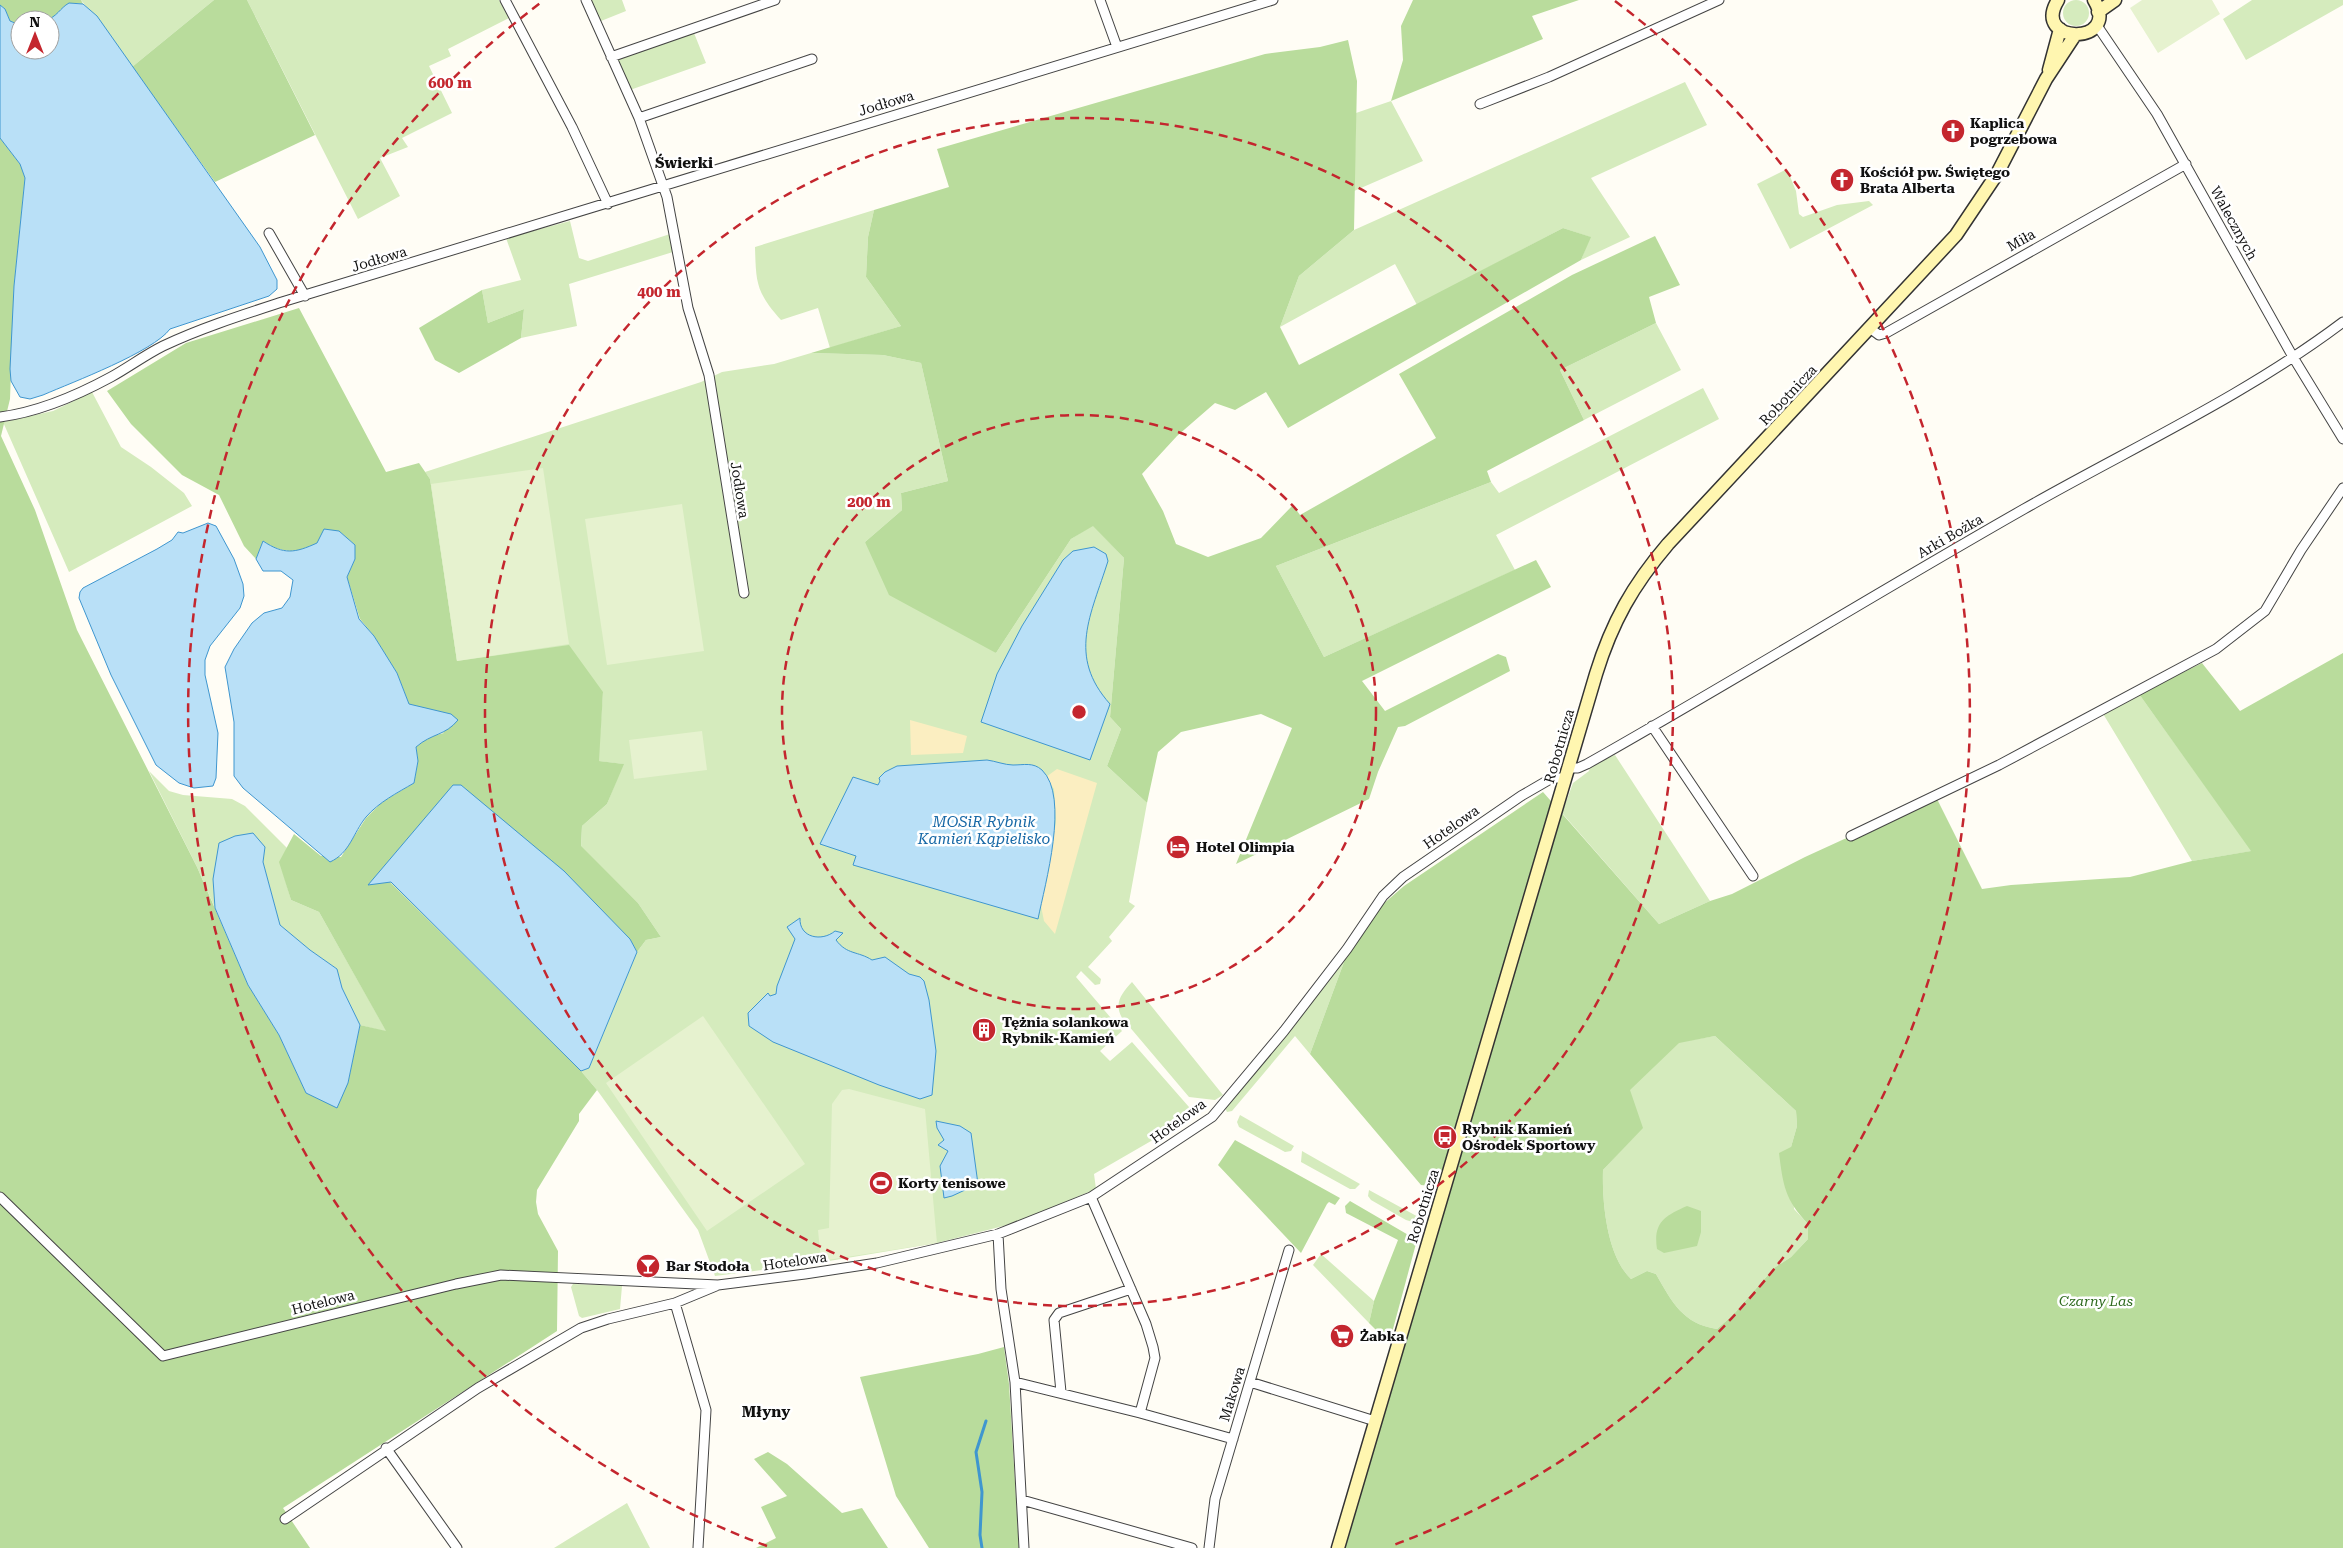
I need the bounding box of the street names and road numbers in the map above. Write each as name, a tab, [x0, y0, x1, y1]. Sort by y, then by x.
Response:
street label: Jodłowa	[856, 87, 916, 119]
street label: Walecznych	[2207, 184, 2261, 262]
street label: Miła	[2004, 225, 2038, 254]
street label: Jodłowa	[349, 243, 409, 275]
street label: Robotnicza	[1756, 361, 1820, 428]
street label: Jodłowa	[728, 461, 752, 520]
street label: Arki Bożka	[1914, 511, 1986, 561]
street label: Robotnicza	[1541, 707, 1577, 785]
street label: Hotelowa	[1420, 802, 1482, 852]
street label: Hotelowa	[1147, 1095, 1209, 1146]
street label: Robotnicza	[1404, 1167, 1442, 1245]
street label: Hotelowa	[762, 1249, 828, 1273]
street label: Hotelowa	[290, 1286, 357, 1318]
street label: Makowa	[1216, 1364, 1248, 1423]

